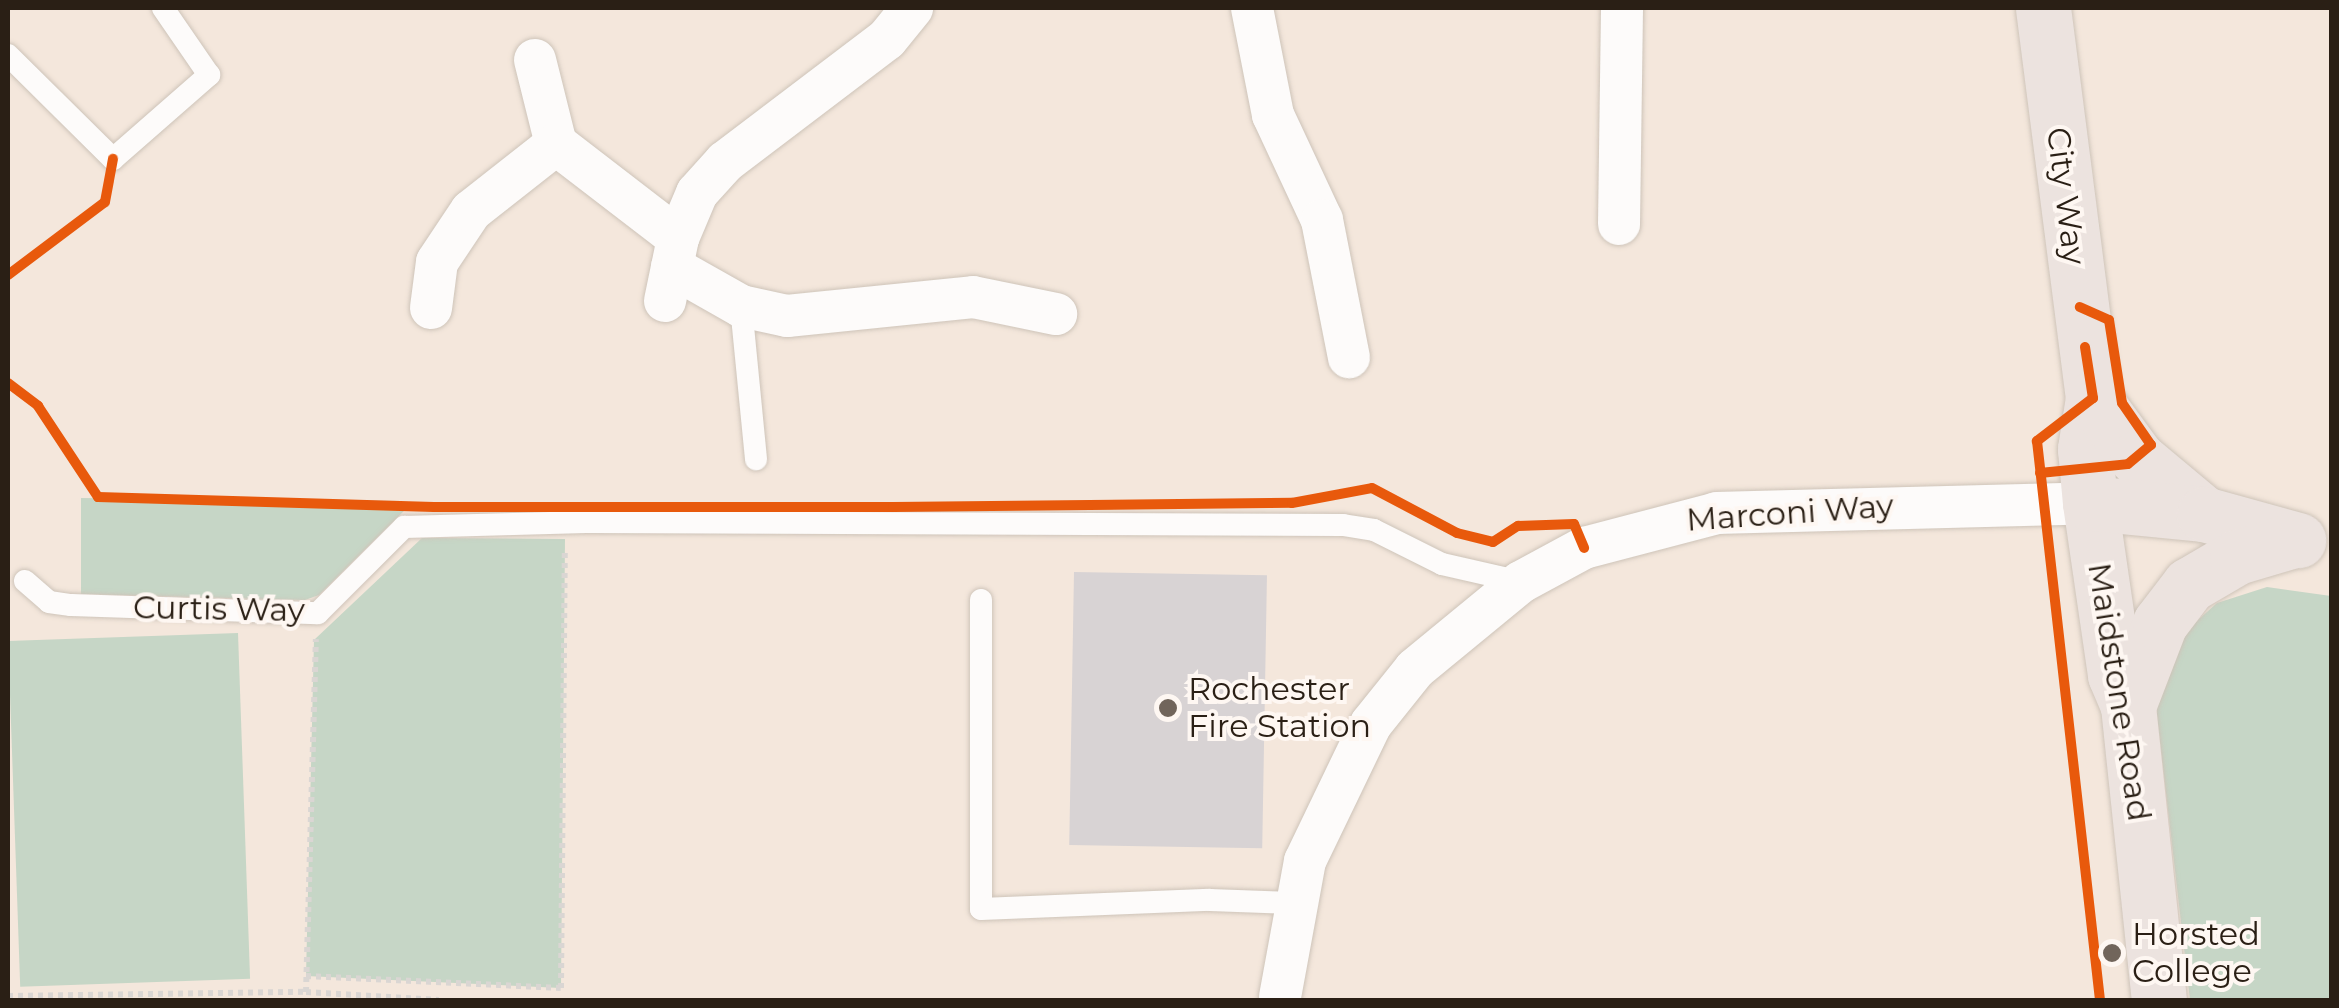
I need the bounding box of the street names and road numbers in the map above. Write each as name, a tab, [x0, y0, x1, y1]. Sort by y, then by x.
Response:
street label: City Way	[2039, 125, 2093, 267]
street label: Marconi Way	[1685, 487, 1895, 539]
street label: Maidstone Road	[2080, 560, 2158, 824]
street label: Curtis Way	[133, 588, 305, 630]

